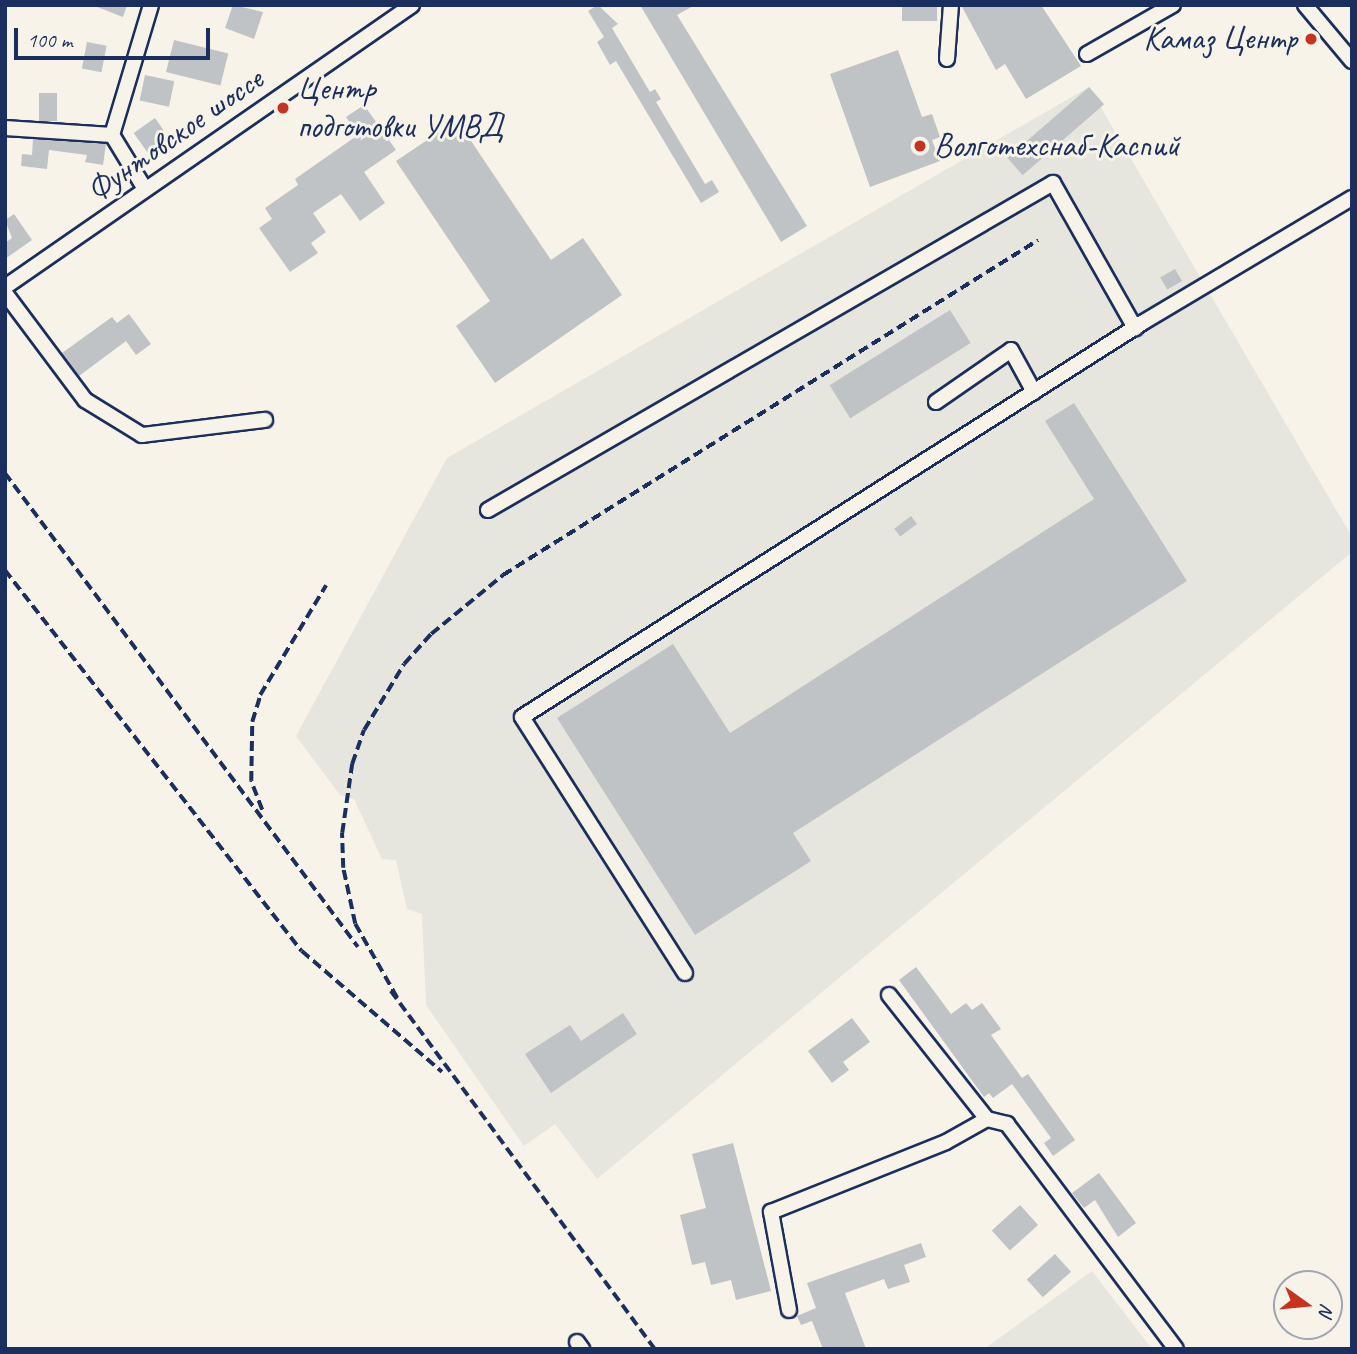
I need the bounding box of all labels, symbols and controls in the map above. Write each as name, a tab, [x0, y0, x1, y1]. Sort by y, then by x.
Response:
scale bar	[18, 14, 214, 58]
place label: Камаз Центр	[1140, 19, 1297, 59]
text: 100 m	[27, 27, 72, 53]
marker: Камаз Центр	[1303, 31, 1319, 47]
street label: Фунтовское шоссе	[78, 59, 272, 211]
place label: Центр подготовки УМВД	[297, 69, 503, 147]
marker: Центр подготовки УМВД	[275, 100, 291, 116]
place label: Волготехснаб-Каспий	[934, 126, 1180, 166]
marker: Волготехснаб-Каспий	[912, 138, 928, 154]
north arrow	[1273, 1270, 1343, 1340]
text: N	[1313, 1301, 1339, 1319]

